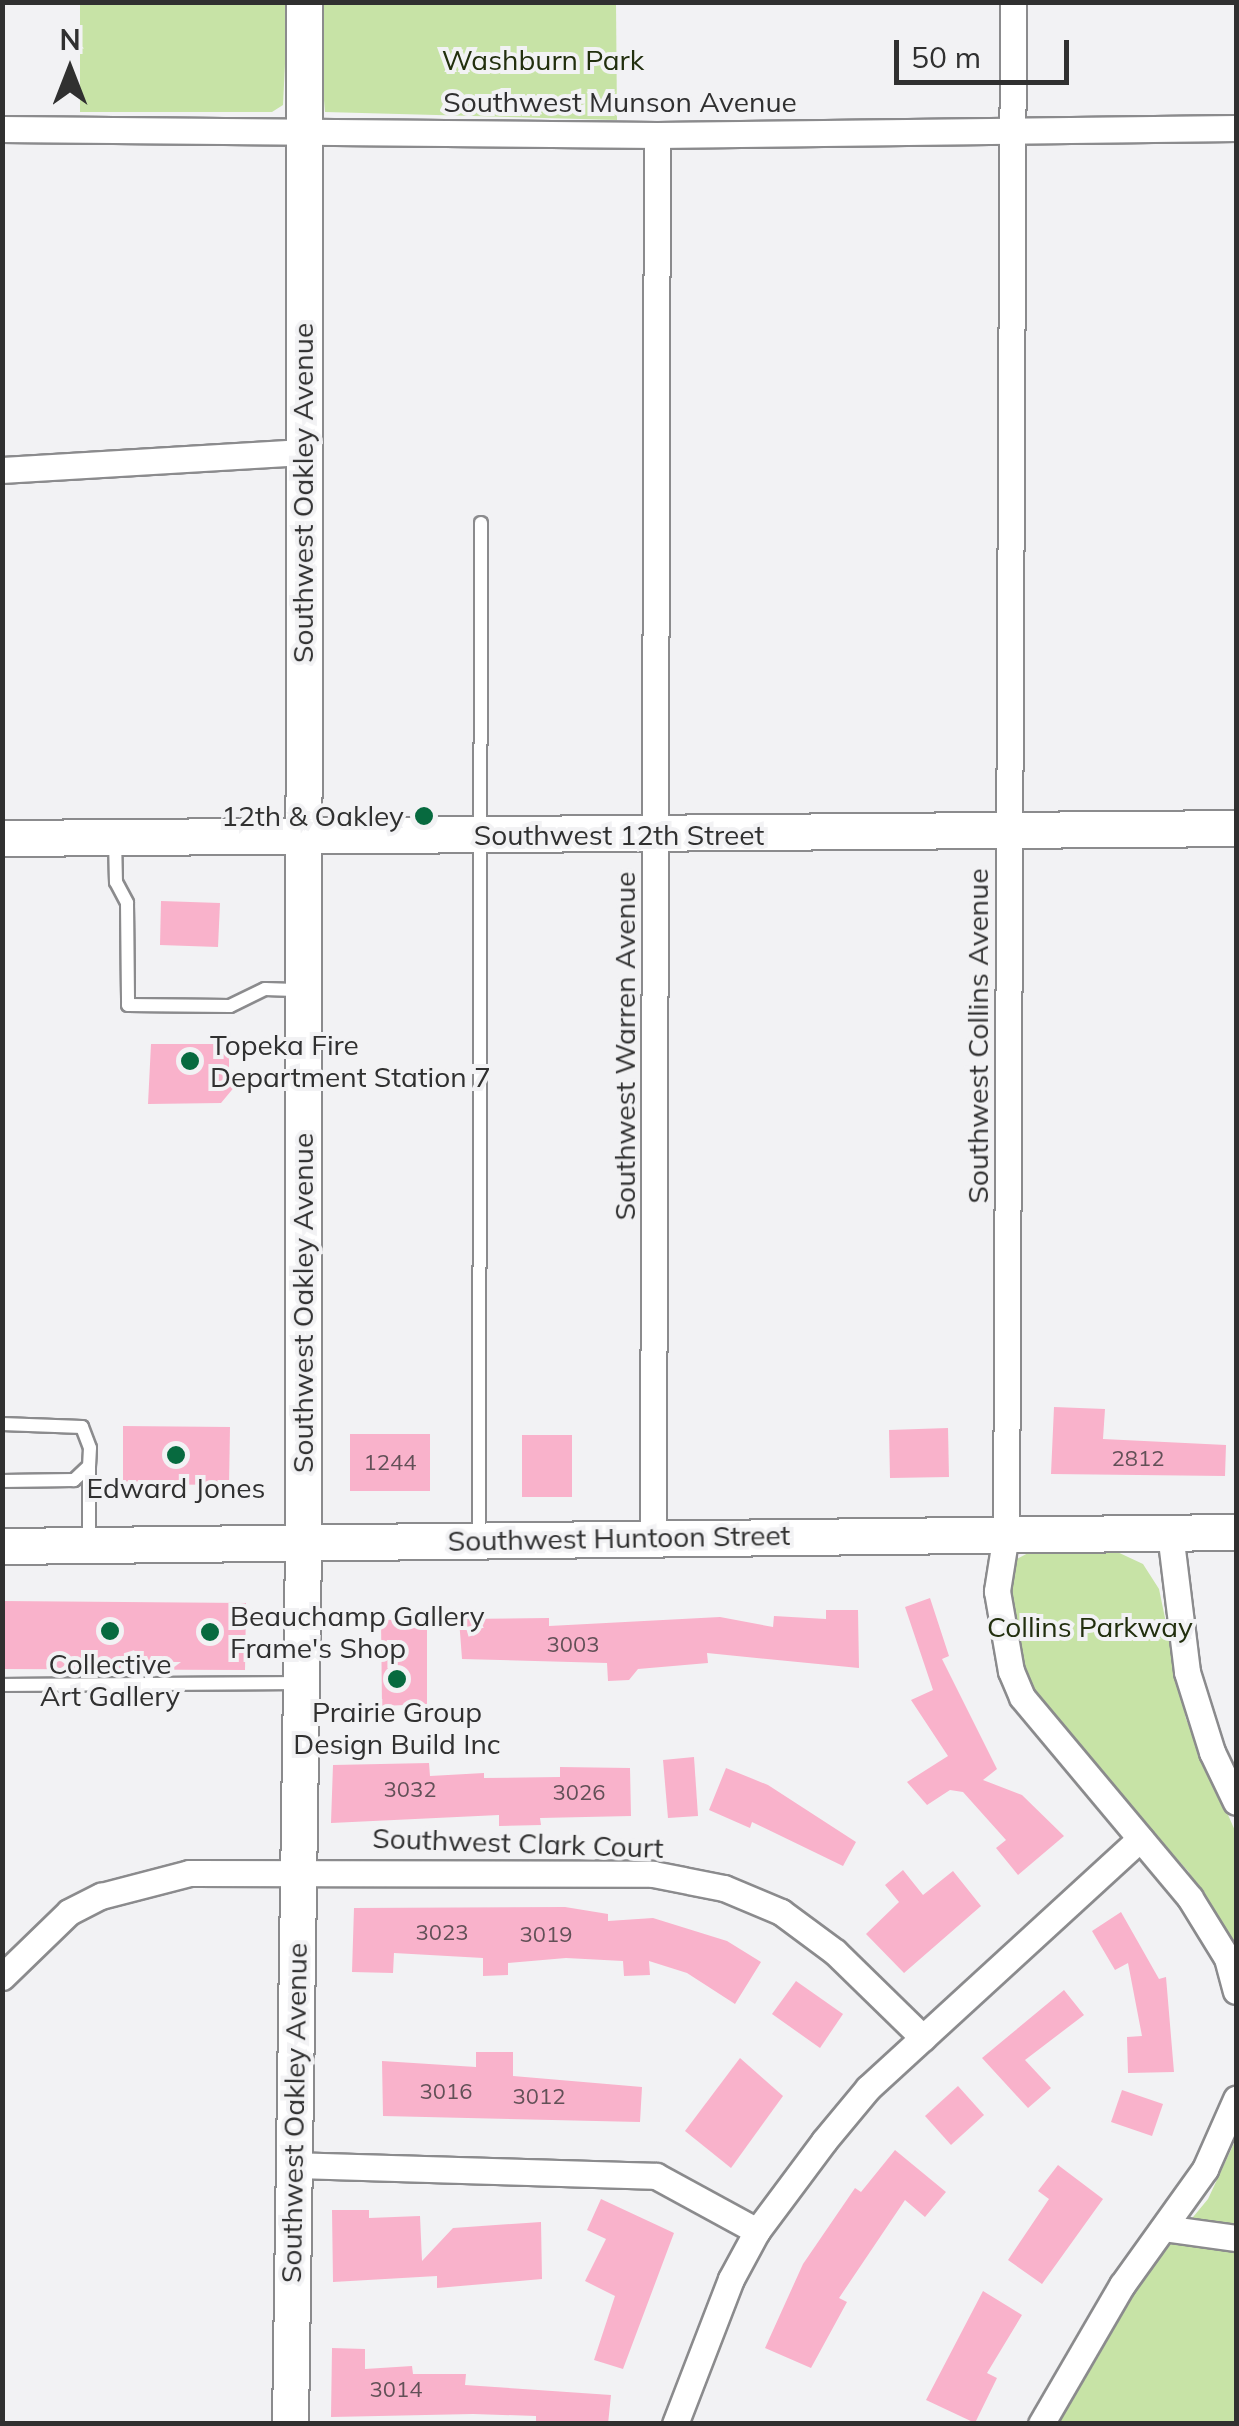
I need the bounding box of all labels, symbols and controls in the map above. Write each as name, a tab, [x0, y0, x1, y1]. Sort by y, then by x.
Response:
north arrow	[20, 20, 120, 120]
scale bar	[899, 20, 1074, 82]
text: N	[59, 22, 81, 57]
text: 50 m	[911, 38, 981, 76]
park label: Washburn Park	[442, 43, 644, 77]
street label: Southwest Munson Avenue	[443, 85, 797, 119]
street label: Southwest Oakley Avenue	[286, 323, 320, 663]
place label: 12th & Oakley	[221, 799, 404, 833]
marker: 12th & Oakley	[413, 805, 435, 827]
street label: Southwest 12th Street	[474, 818, 764, 852]
street label: Southwest Collins Avenue	[961, 868, 995, 1204]
street label: Southwest Warren Avenue	[608, 872, 642, 1220]
place label: Topeka Fire Department Station 7	[210, 1028, 491, 1094]
marker: Topeka Fire Department Station 7	[179, 1050, 201, 1072]
street label: Southwest Oakley Avenue	[286, 1133, 320, 1473]
marker: Edward Jones	[165, 1444, 187, 1466]
house number: 2812	[1112, 1446, 1164, 1472]
house number: 1244	[364, 1450, 416, 1476]
place label: Edward Jones	[87, 1471, 265, 1505]
street label: Southwest Huntoon Street	[447, 1518, 791, 1558]
place label: Beauchamp Gallery Frame's Shop	[230, 1599, 485, 1665]
park label: Collins Parkway	[987, 1610, 1193, 1644]
marker: Collective Art Gallery	[99, 1620, 121, 1642]
marker: Beauchamp Gallery Frame's Shop	[199, 1621, 221, 1643]
house number: 3003	[547, 1632, 599, 1658]
place label: Collective Art Gallery	[40, 1647, 180, 1713]
marker: Prairie Group Design Build Inc	[386, 1668, 408, 1690]
place label: Prairie Group Design Build Inc	[293, 1695, 501, 1761]
house number: 3032	[384, 1777, 436, 1803]
house number: 3026	[553, 1780, 605, 1806]
street label: Southwest Clark Court	[372, 1821, 664, 1865]
house number: 3023	[416, 1920, 468, 1946]
house number: 3019	[520, 1922, 572, 1948]
street label: Southwest Oakley Avenue	[274, 1943, 314, 2283]
house number: 3016	[420, 2079, 472, 2105]
house number: 3012	[513, 2084, 565, 2110]
house number: 3014	[370, 2377, 422, 2403]

